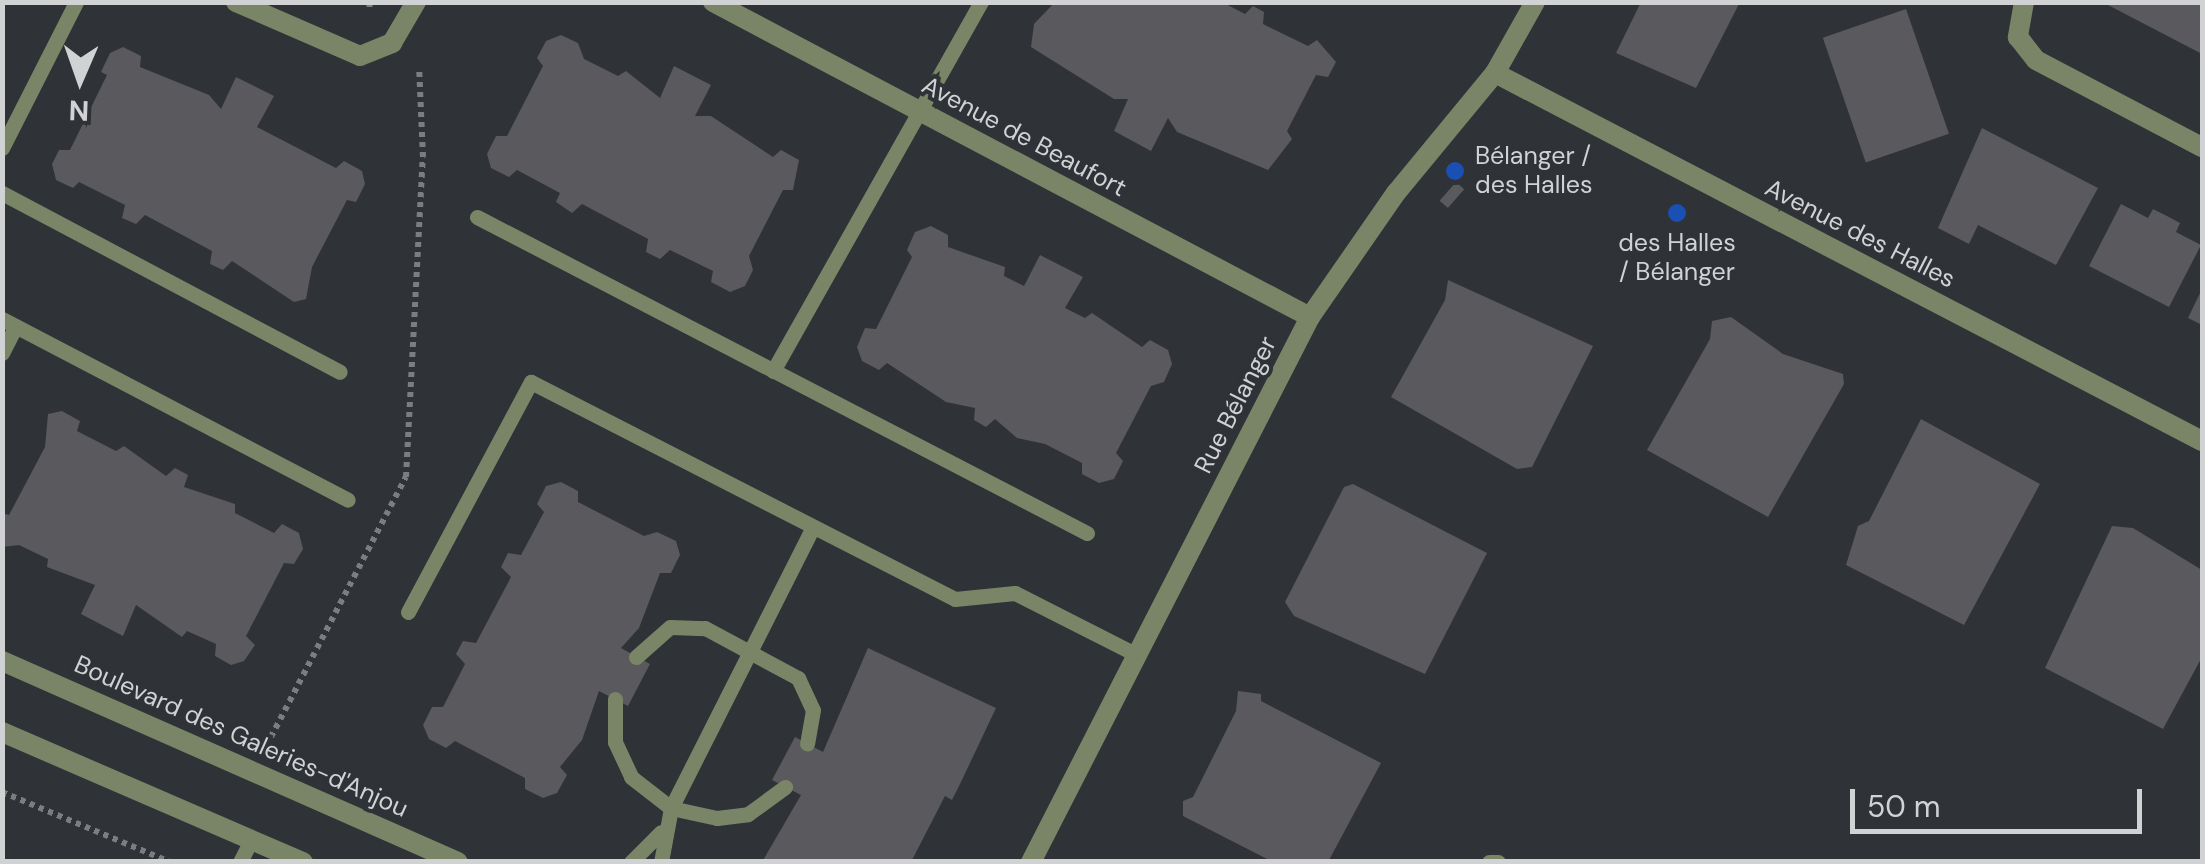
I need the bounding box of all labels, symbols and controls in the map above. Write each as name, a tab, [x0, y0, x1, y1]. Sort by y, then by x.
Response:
north arrow	[30, 30, 130, 130]
street label: Avenue de Beaufort	[917, 70, 1131, 204]
text: N	[68, 92, 90, 129]
place label: Bélanger / des Halles	[1475, 142, 1593, 201]
marker: Bélanger / des Halles	[1444, 160, 1466, 182]
street label: Avenue des Halles	[1760, 173, 1960, 295]
marker: des Halles / Bélanger	[1666, 202, 1688, 224]
place label: des Halles / Bélanger	[1618, 229, 1736, 288]
street label: Rue Bélanger	[1189, 331, 1283, 479]
street label: Boulevard des Galeries-d'Anjou	[70, 650, 412, 824]
scale bar	[1855, 769, 2148, 831]
text: 50 m	[1867, 787, 1941, 826]

